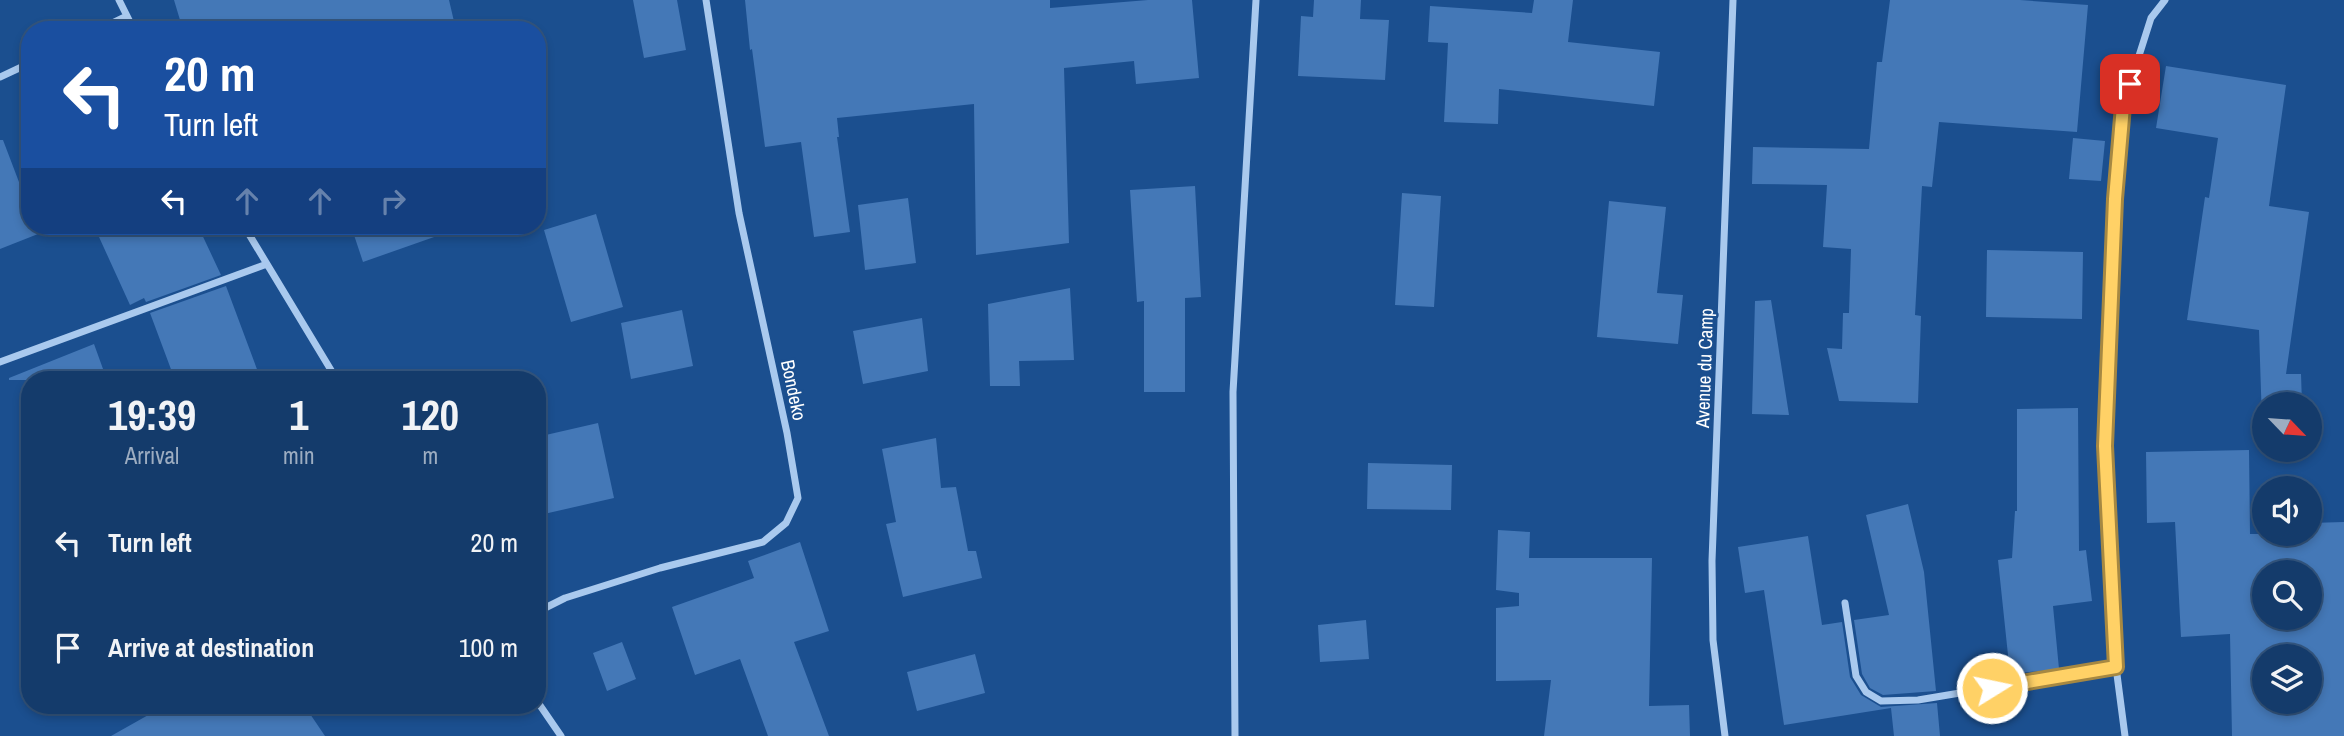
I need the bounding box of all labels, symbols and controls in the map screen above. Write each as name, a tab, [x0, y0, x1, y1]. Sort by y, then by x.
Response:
text: 20 m	[164, 40, 256, 106]
icon: left	[49, 49, 140, 140]
pin	[2100, 54, 2160, 114]
icon: arrive	[2111, 65, 2149, 103]
text: Turn left	[164, 103, 258, 146]
icon: left	[155, 182, 193, 220]
icon: ahead	[228, 182, 266, 220]
icon: ahead	[301, 182, 339, 220]
icon: right	[374, 182, 412, 220]
street label: Avenue du Camp	[1689, 308, 1719, 429]
street label: Bondeko	[775, 357, 813, 423]
text: 19:39	[108, 387, 196, 443]
text: 1	[289, 387, 308, 443]
text: 120	[402, 387, 459, 443]
north arrow	[2252, 392, 2322, 462]
map controls	[2252, 392, 2322, 714]
text: Arrival	[125, 440, 179, 471]
text: min	[283, 440, 315, 471]
text: m	[422, 440, 438, 471]
button: sound	[2252, 476, 2322, 546]
icon: left	[49, 524, 87, 562]
text: Turn left	[108, 525, 192, 560]
text: 20 m	[471, 525, 518, 560]
button: search	[2252, 560, 2322, 630]
icon: arrive	[49, 629, 87, 667]
text: Arrive at destination	[108, 630, 314, 665]
text: 100 m	[459, 630, 518, 665]
button: layers	[2252, 644, 2322, 714]
position arrow	[1955, 651, 2029, 725]

